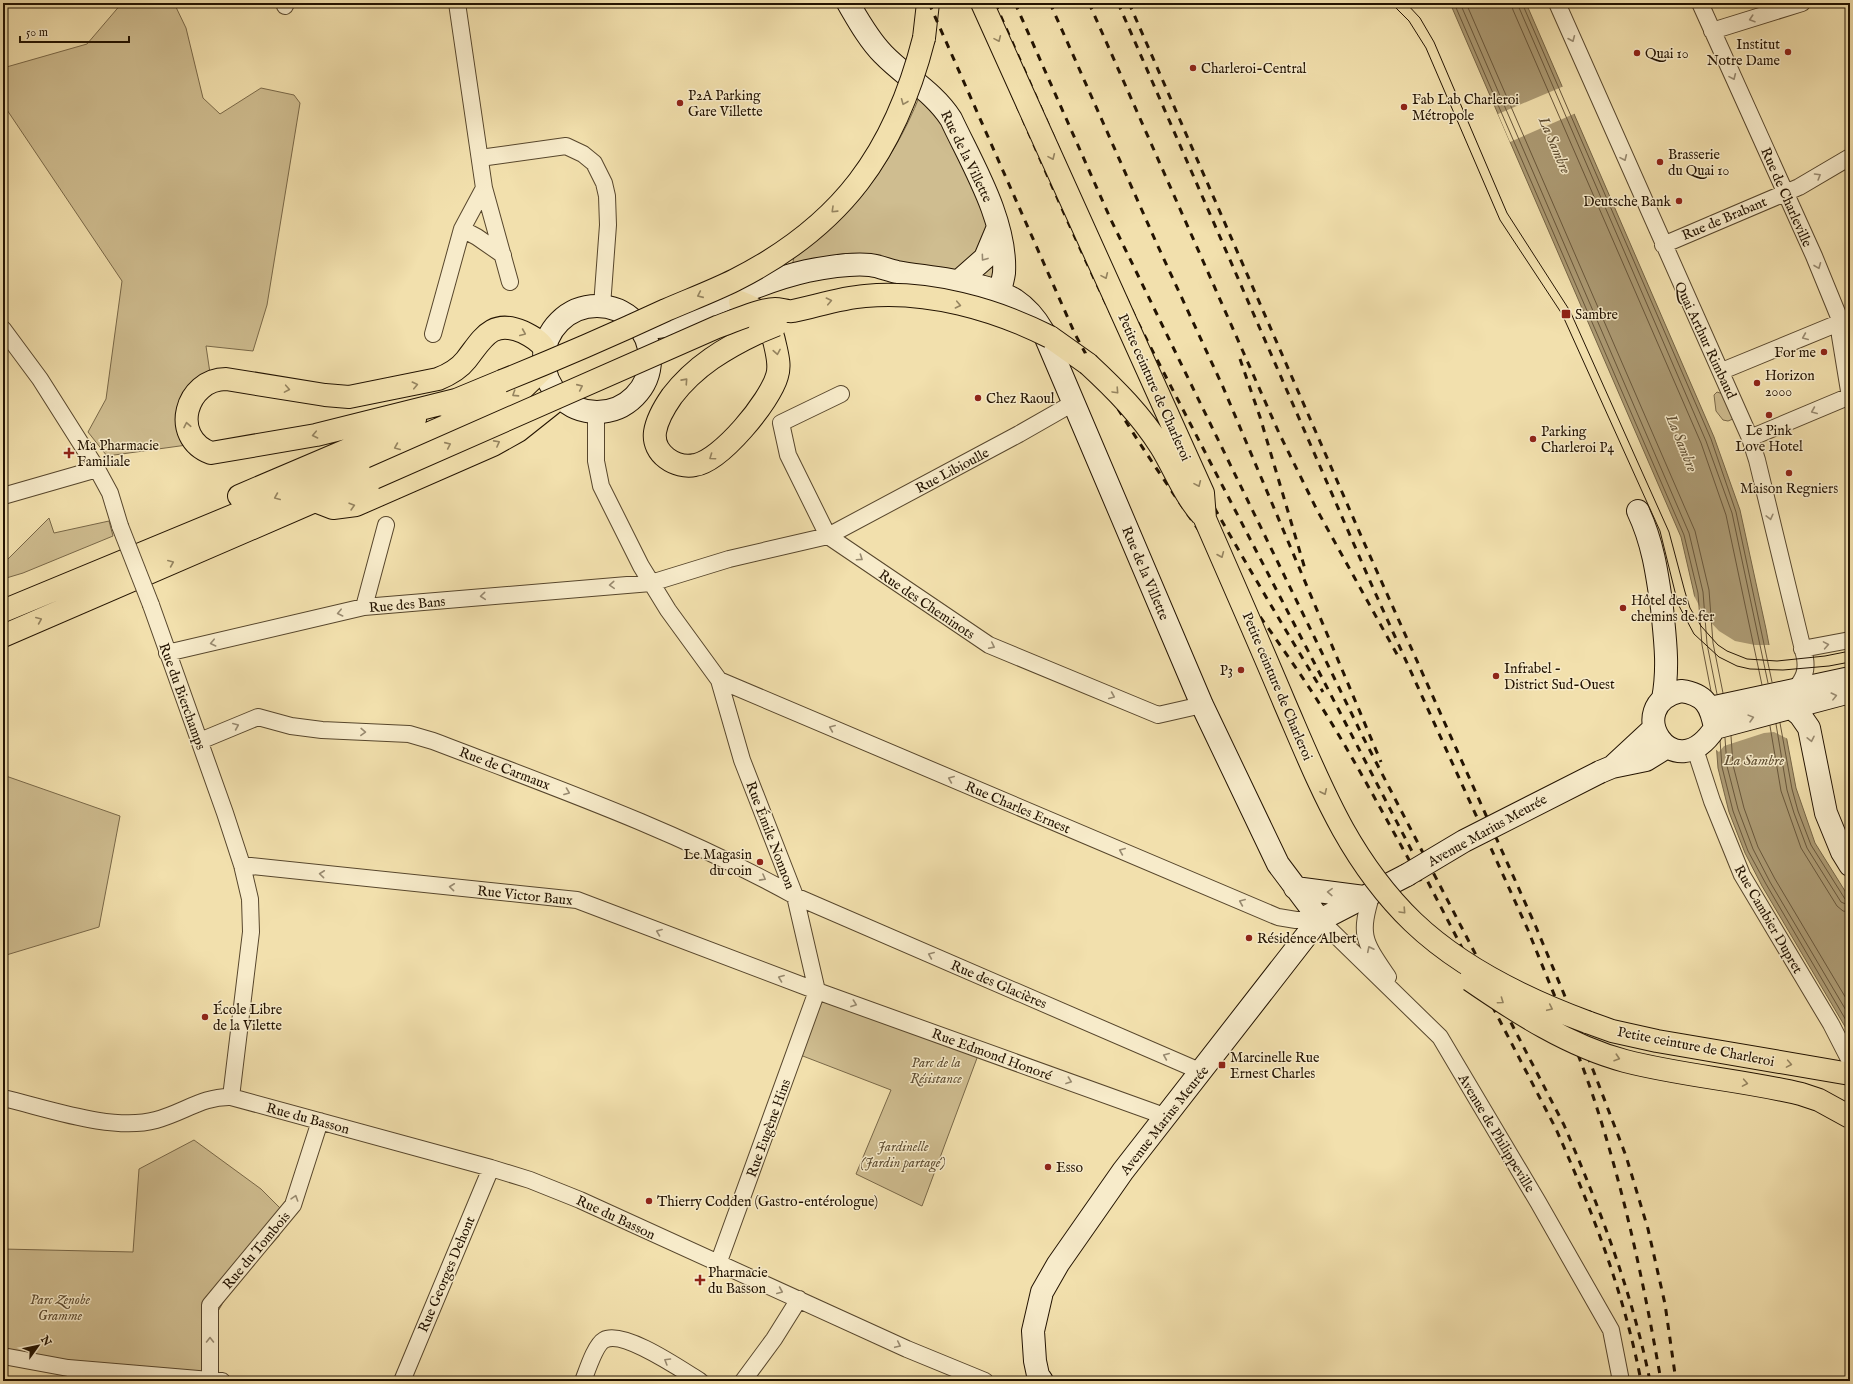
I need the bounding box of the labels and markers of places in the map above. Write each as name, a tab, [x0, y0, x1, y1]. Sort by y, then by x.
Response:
place label: Institut Notre Dame	[1707, 36, 1781, 70]
place label: Quai 10	[1645, 45, 1689, 63]
marker: Institut Notre Dame	[1783, 47, 1793, 57]
marker: Quai 10	[1632, 48, 1642, 58]
place label: Charleroi-Central	[1201, 60, 1307, 78]
marker: Charleroi-Central	[1188, 63, 1198, 73]
place label: P2A Parking Gare Villette	[688, 87, 763, 121]
place label: Fab Lab Charleroi Métropole	[1412, 91, 1519, 125]
marker: P2A Parking Gare Villette	[675, 98, 685, 108]
marker: Fab Lab Charleroi Métropole	[1399, 102, 1409, 112]
place label: Brasserie du Quai 10	[1668, 146, 1730, 180]
marker: Brasserie du Quai 10	[1655, 157, 1665, 167]
place label: Deutsche Bank	[1583, 193, 1671, 211]
marker: Deutsche Bank	[1674, 196, 1684, 206]
place label: Sambre	[1575, 306, 1619, 324]
marker: Sambre	[1560, 308, 1572, 320]
place label: For me	[1774, 344, 1817, 362]
marker: For me	[1819, 347, 1829, 357]
place label: Horizon 2000	[1765, 367, 1815, 401]
marker: Horizon 2000	[1752, 378, 1762, 388]
place label: Chez Raoul	[986, 390, 1055, 408]
marker: Chez Raoul	[973, 393, 983, 403]
marker: Le Pink Love Hotel	[1764, 410, 1774, 420]
place label: Le Pink Love Hotel	[1735, 422, 1803, 456]
place label: Parking Charleroi P4	[1541, 423, 1614, 457]
marker: Parking Charleroi P4	[1528, 434, 1538, 444]
place label: Ma Pharmacie Familiale	[77, 437, 160, 471]
marker: Ma Pharmacie Familiale	[64, 448, 74, 458]
marker: Maison Regniers	[1784, 468, 1794, 478]
place label: Maison Regniers	[1740, 480, 1838, 498]
place label: Hôtel des chemins de fer	[1631, 592, 1714, 626]
marker: Hôtel des chemins de fer	[1618, 603, 1628, 613]
place label: Infrabel - District Sud-Ouest	[1504, 660, 1615, 694]
place label: P3	[1220, 662, 1233, 680]
marker: P3	[1236, 665, 1246, 675]
marker: Infrabel - District Sud-Ouest	[1491, 671, 1501, 681]
place label: Le Magasin du coin	[683, 846, 753, 880]
marker: Le Magasin du coin	[755, 857, 765, 867]
place label: Résidence Albert	[1257, 930, 1357, 948]
marker: Résidence Albert	[1244, 933, 1254, 943]
place label: École Libre de la Vilette	[213, 1000, 283, 1035]
marker: École Libre de la Vilette	[200, 1012, 210, 1022]
place label: Marcinelle Rue Ernest Charles	[1230, 1049, 1320, 1083]
marker: Marcinelle Rue Ernest Charles	[1217, 1060, 1227, 1070]
place label: Esso	[1056, 1159, 1084, 1177]
marker: Esso	[1043, 1162, 1053, 1172]
place label: Thierry Codden (Gastro-entérologue)	[657, 1193, 878, 1211]
marker: Thierry Codden (Gastro-entérologue)	[644, 1196, 654, 1206]
place label: Pharmacie du Basson	[708, 1264, 768, 1298]
marker: Pharmacie du Basson	[695, 1275, 705, 1285]

